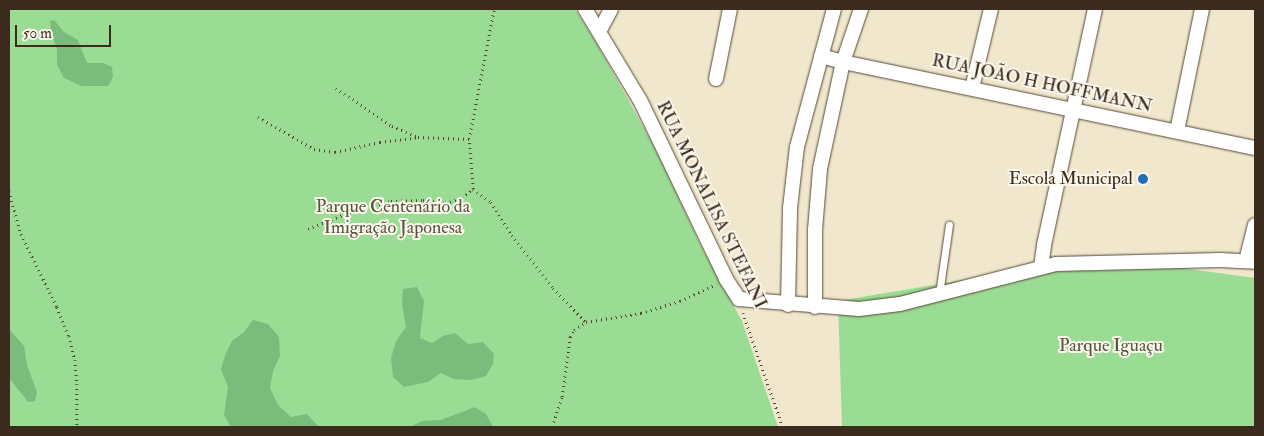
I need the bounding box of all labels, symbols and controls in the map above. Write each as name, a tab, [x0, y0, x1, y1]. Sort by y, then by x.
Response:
scale bar	[18, 15, 114, 47]
text: 50 m	[23, 24, 52, 43]
street label: RUA JOÃO H HOFFMANN	[930, 50, 1154, 118]
street label: RUA MONALISA STEFANI	[651, 98, 771, 312]
place label: Escola Municipal	[1009, 168, 1133, 190]
marker: Escola Municipal	[1137, 173, 1149, 185]
park label: Parque Centenário da Imigração Japonesa	[316, 197, 470, 240]
park label: Parque Iguaçu	[1059, 335, 1163, 357]

